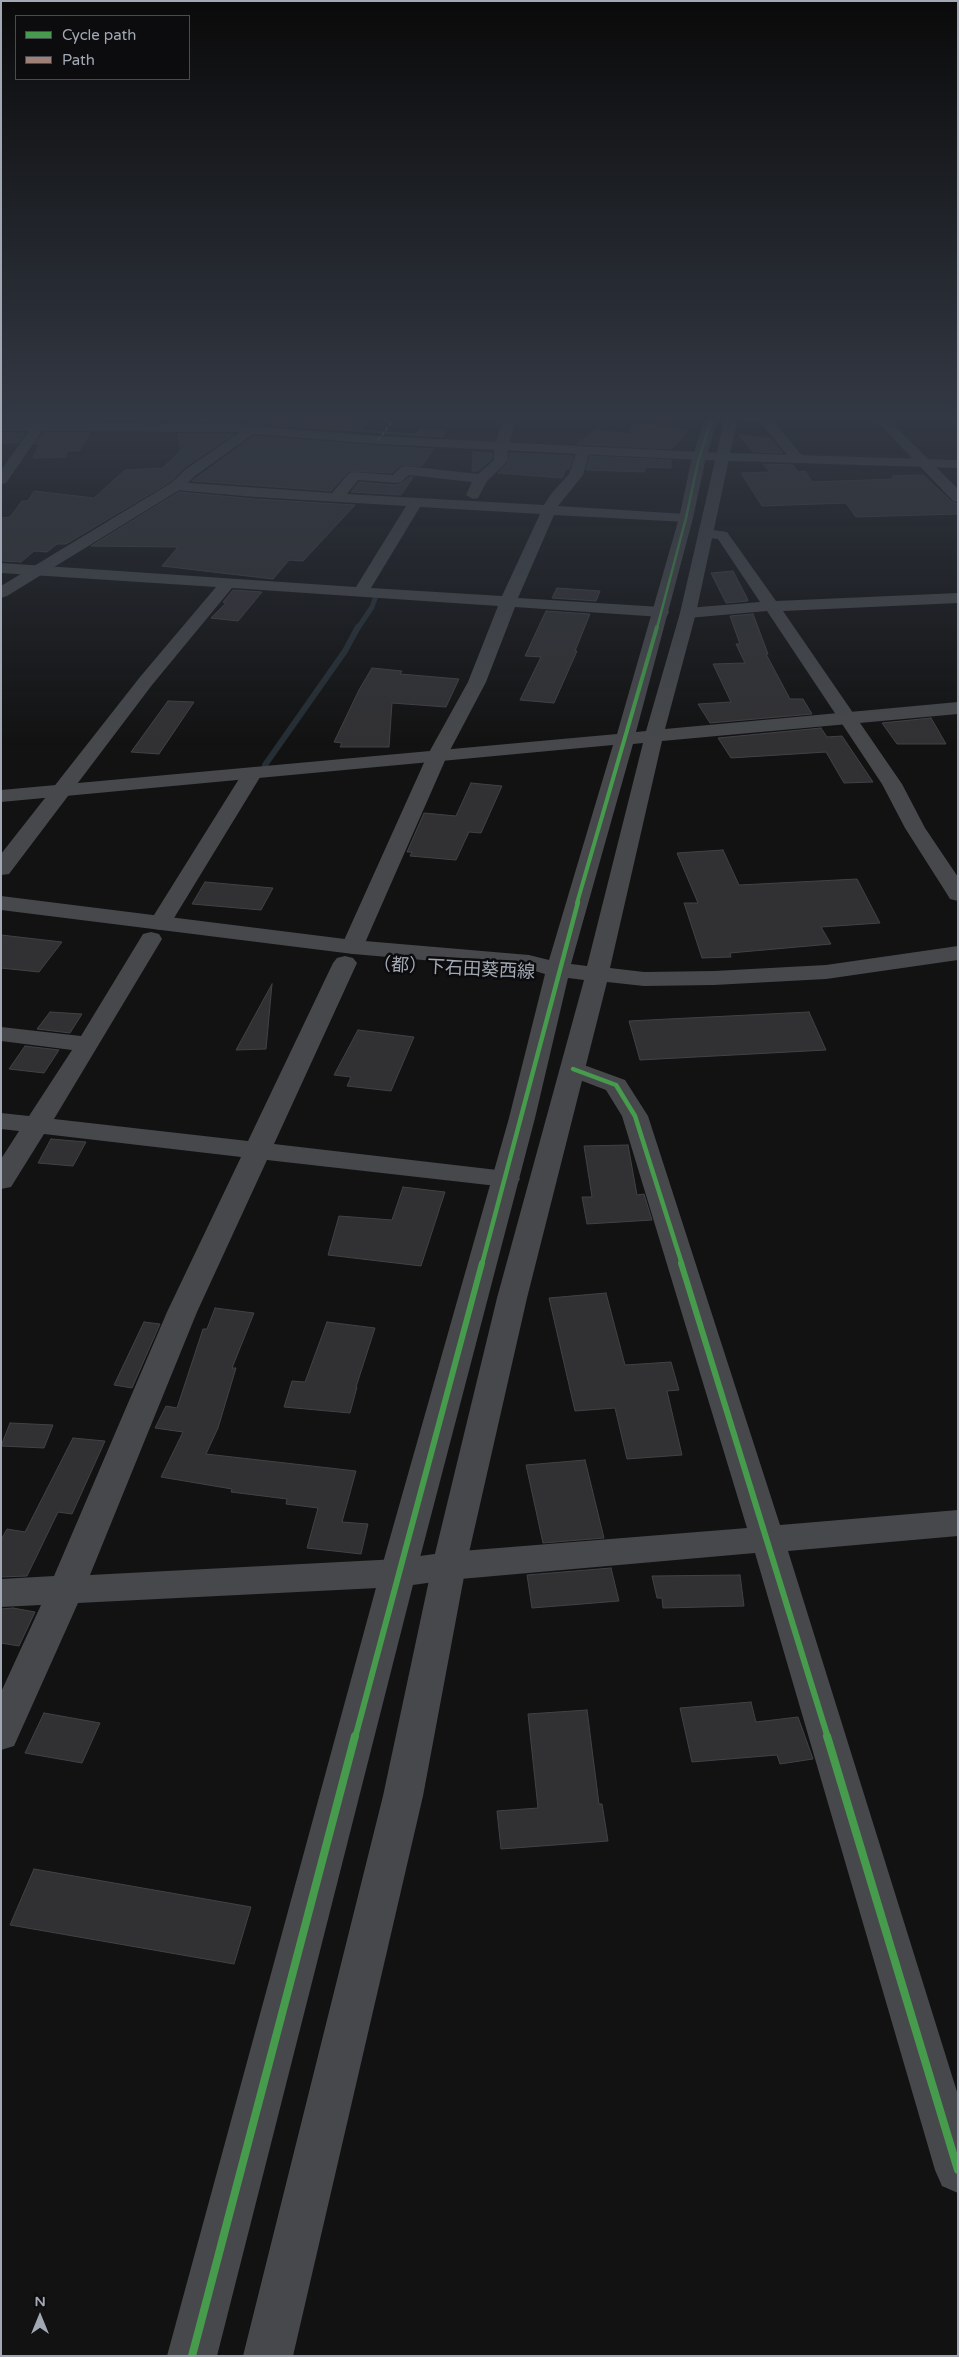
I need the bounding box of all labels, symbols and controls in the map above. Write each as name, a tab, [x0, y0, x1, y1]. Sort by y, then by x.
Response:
legend	[15, 15, 190, 80]
text: Cycle path	[62, 26, 136, 44]
text: Path	[62, 51, 95, 69]
street label: （都）下石田葵西線	[373, 954, 535, 984]
north arrow	[15, 2292, 65, 2342]
text: N	[34, 2293, 46, 2310]

